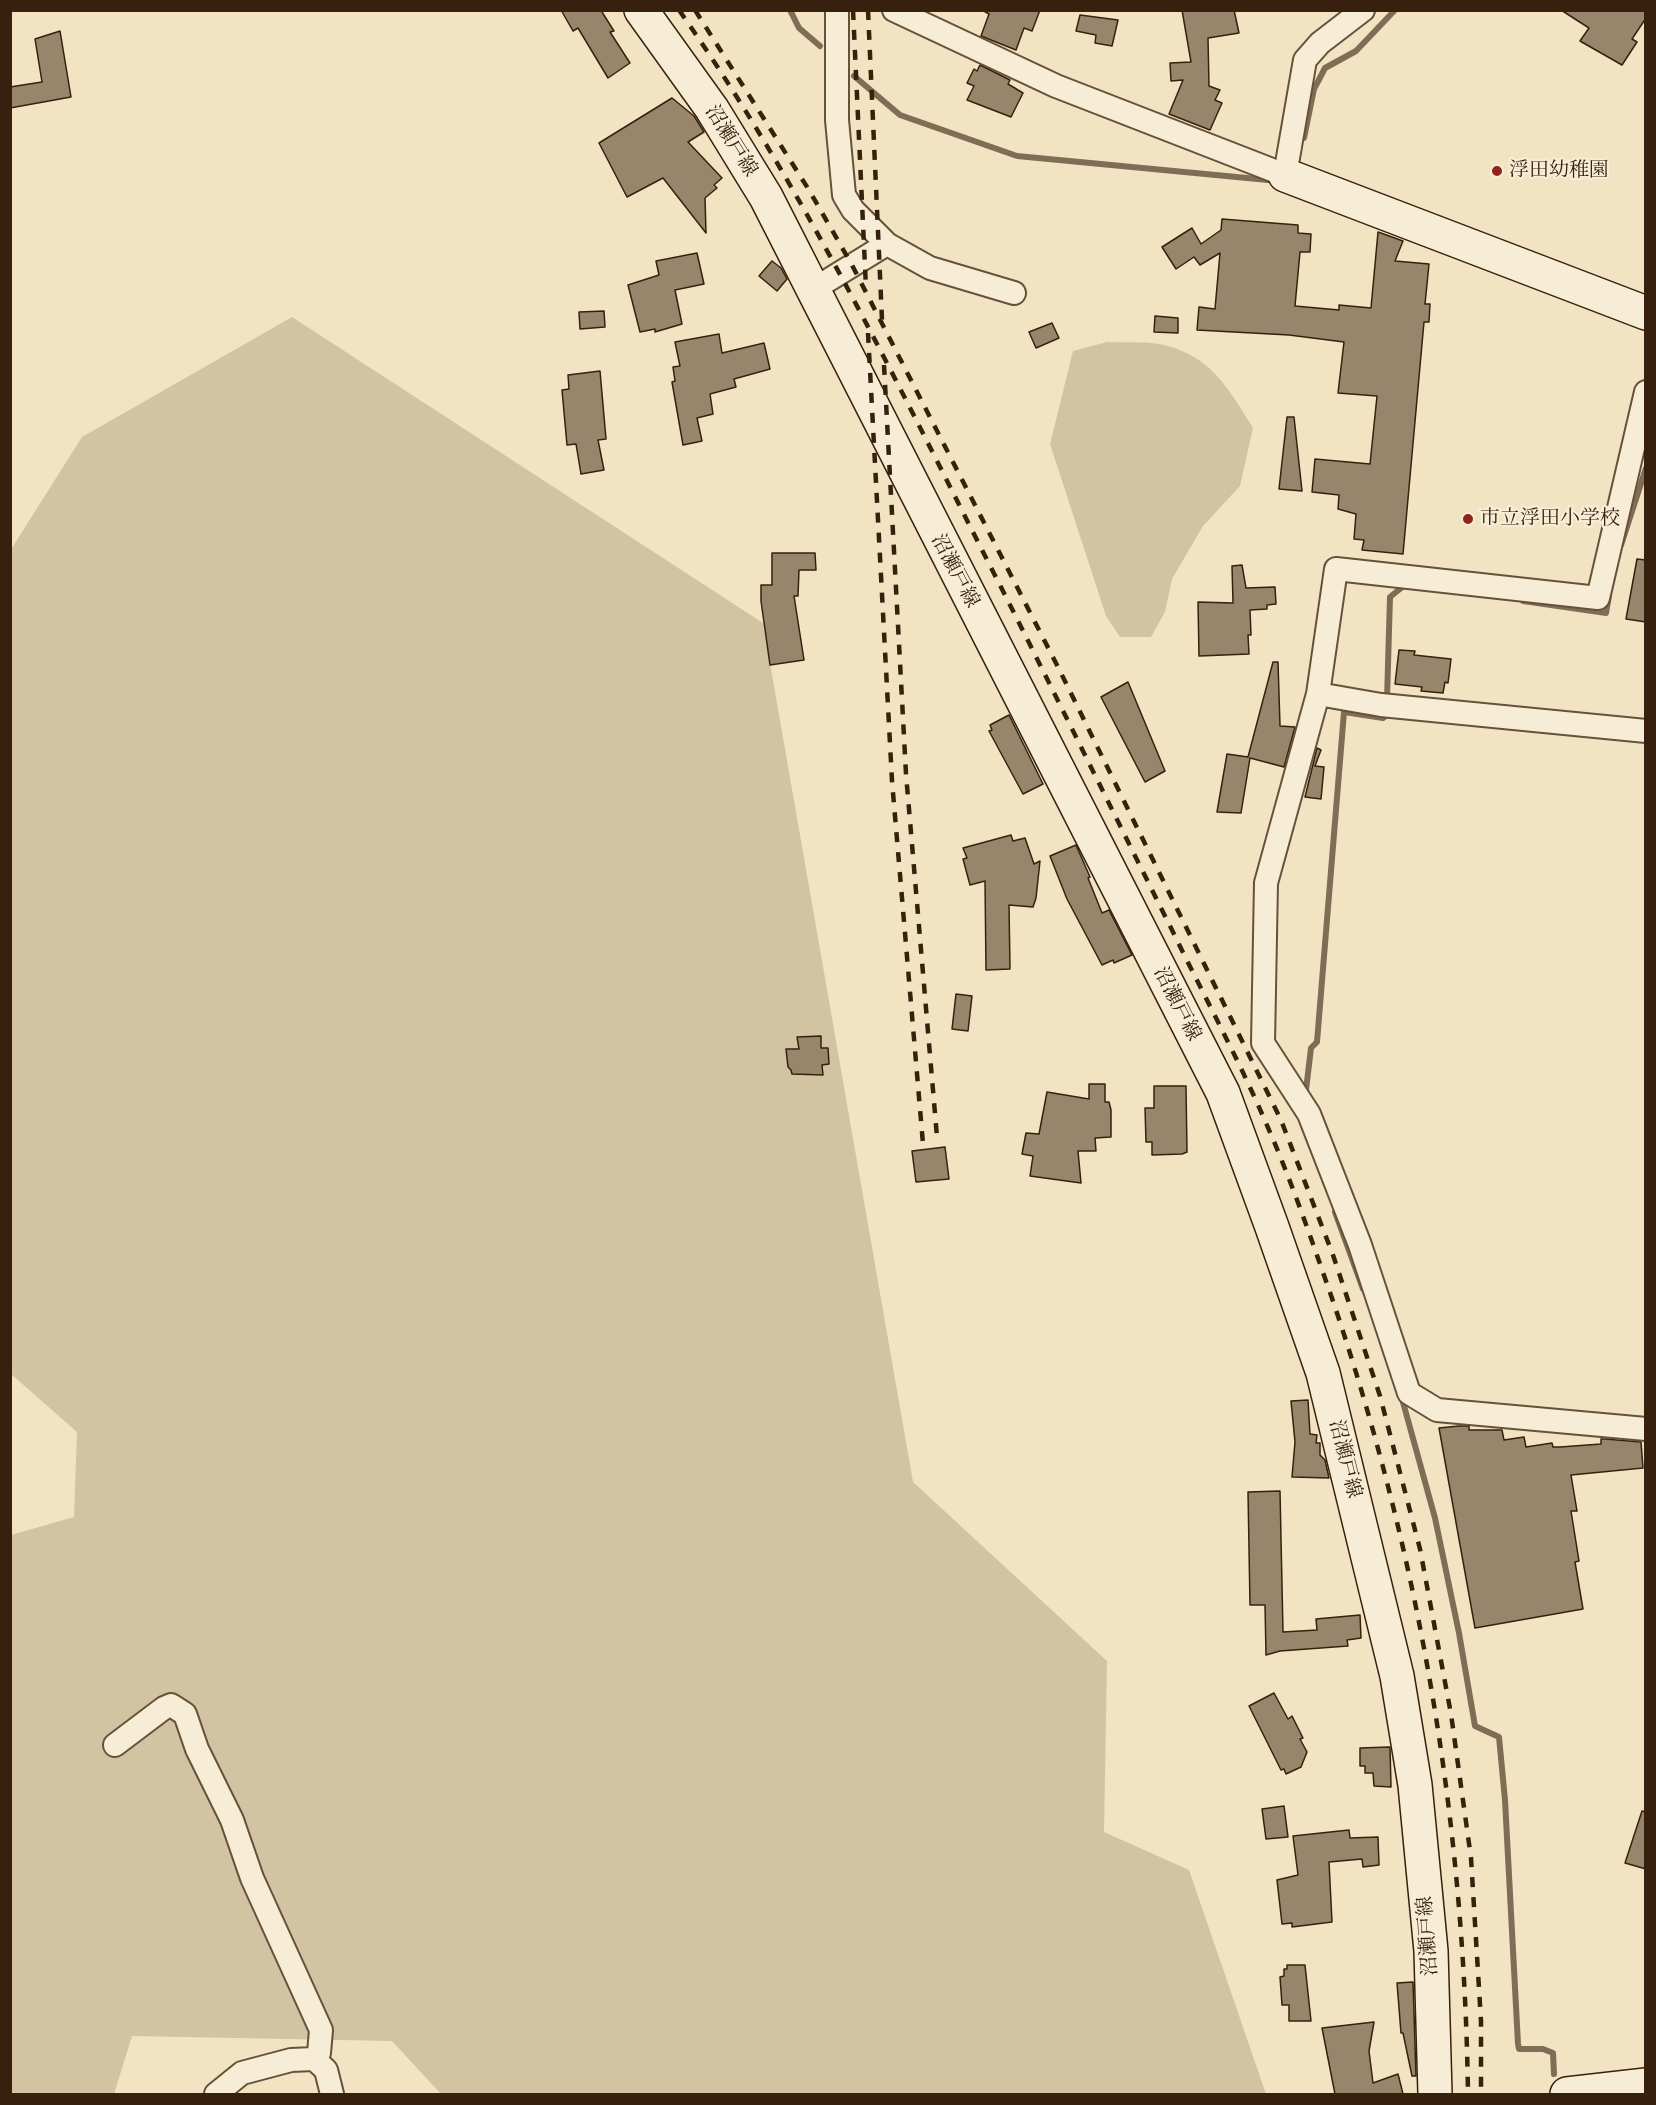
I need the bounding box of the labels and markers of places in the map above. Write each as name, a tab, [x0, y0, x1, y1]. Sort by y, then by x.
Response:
place label: 浮田幼稚園	[1509, 159, 1609, 183]
marker: 浮田幼稚園	[1490, 164, 1504, 178]
place label: 市立浮田小学校	[1480, 507, 1620, 531]
marker: 市立浮田小学校	[1461, 512, 1475, 526]

